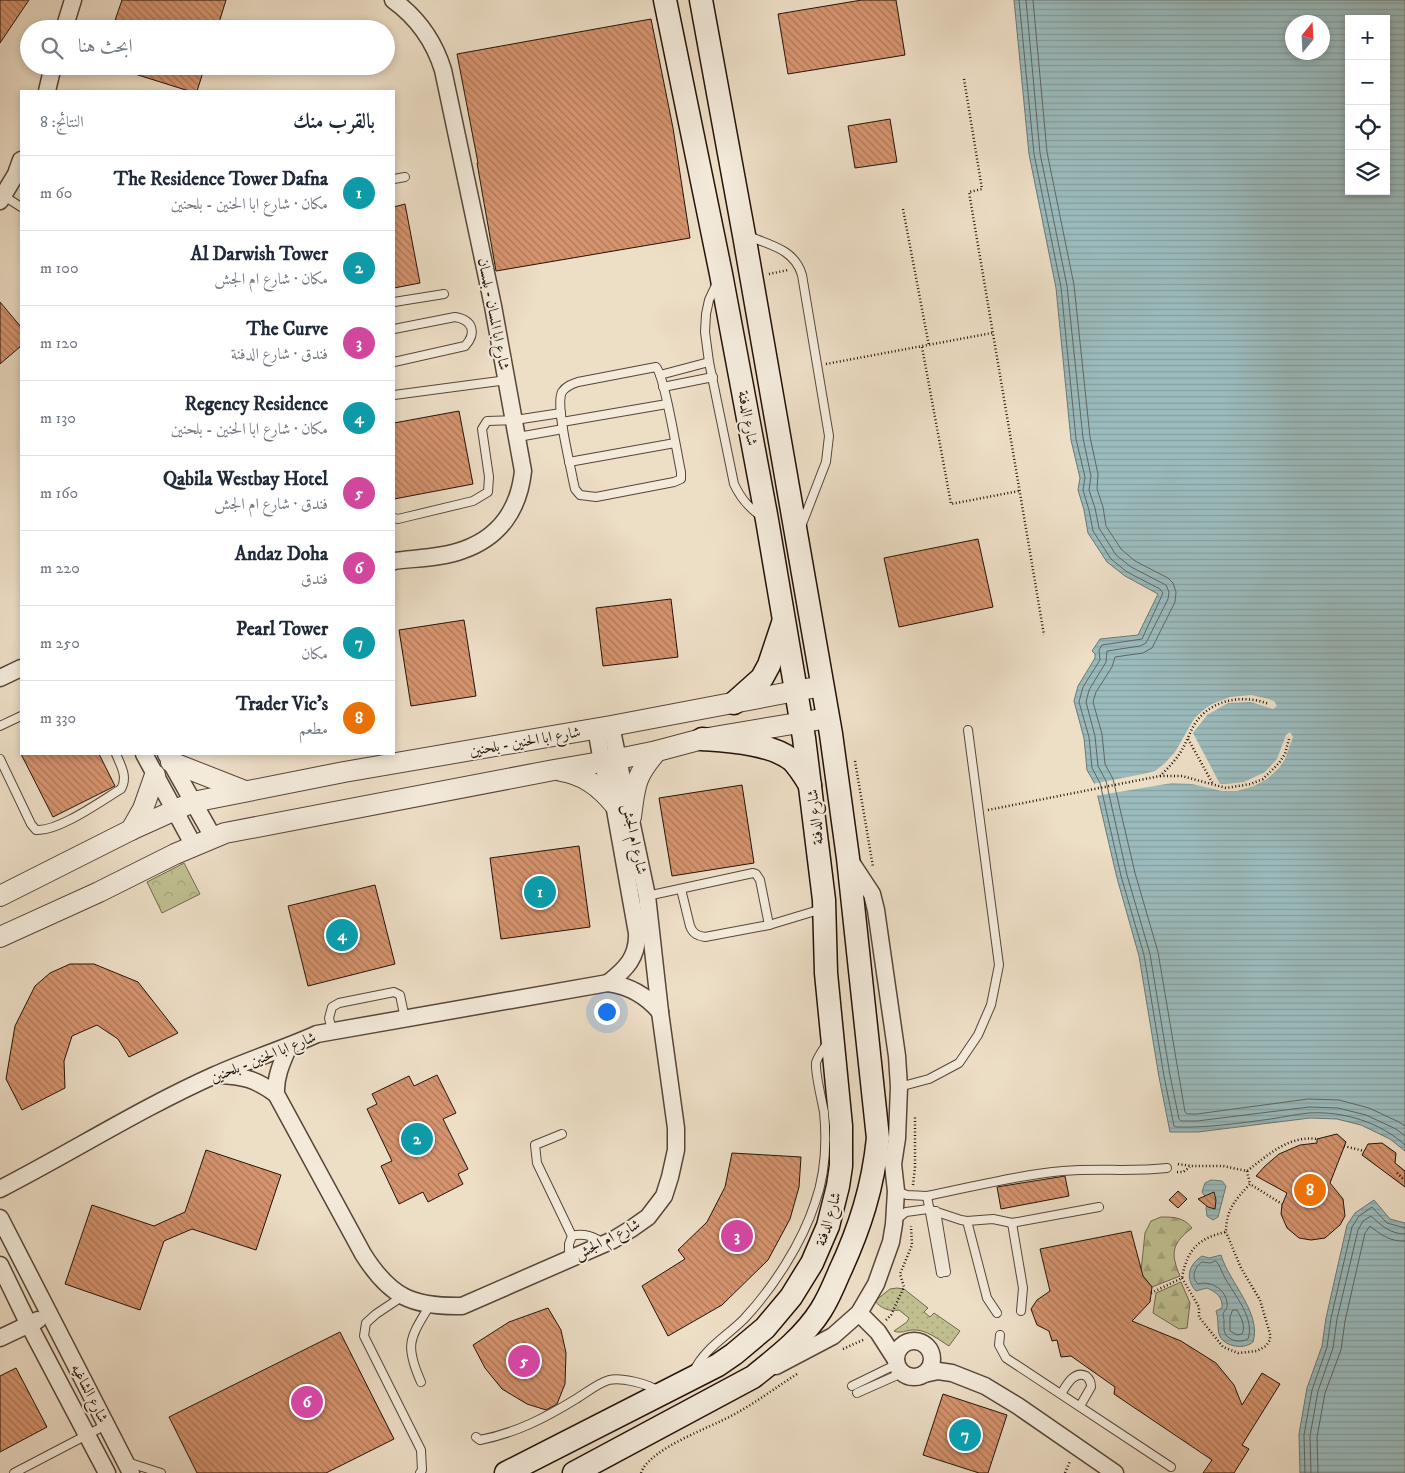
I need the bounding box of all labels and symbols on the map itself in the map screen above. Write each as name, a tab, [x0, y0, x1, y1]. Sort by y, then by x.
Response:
north arrow	[1285, 15, 1330, 60]
street label: شارع ابا المسان - بلمسان	[470, 256, 514, 372]
street label: شارع الدفنة	[730, 389, 762, 448]
street label: شارع ابا الحنين - بلحنين	[468, 722, 583, 764]
street label: شارع الدفنة	[803, 788, 831, 846]
street label: شارع ام الجش	[615, 802, 651, 877]
pin: 1	[524, 873, 556, 911]
pin: 4	[326, 916, 358, 954]
your location	[594, 999, 620, 1025]
street label: شارع ابا الحنين - بلحنين	[208, 1028, 320, 1090]
pin: 2	[401, 1120, 433, 1158]
pin: 8	[1294, 1171, 1326, 1209]
street label: شارع الدفنة	[811, 1190, 849, 1249]
street label: شارع ام الجش	[571, 1215, 645, 1267]
pin: 3	[721, 1217, 753, 1255]
pin: 5	[508, 1342, 540, 1380]
street label: شارع الشاغيه	[64, 1361, 112, 1427]
pin: 6	[291, 1383, 323, 1421]
pin: 7	[949, 1416, 981, 1454]

